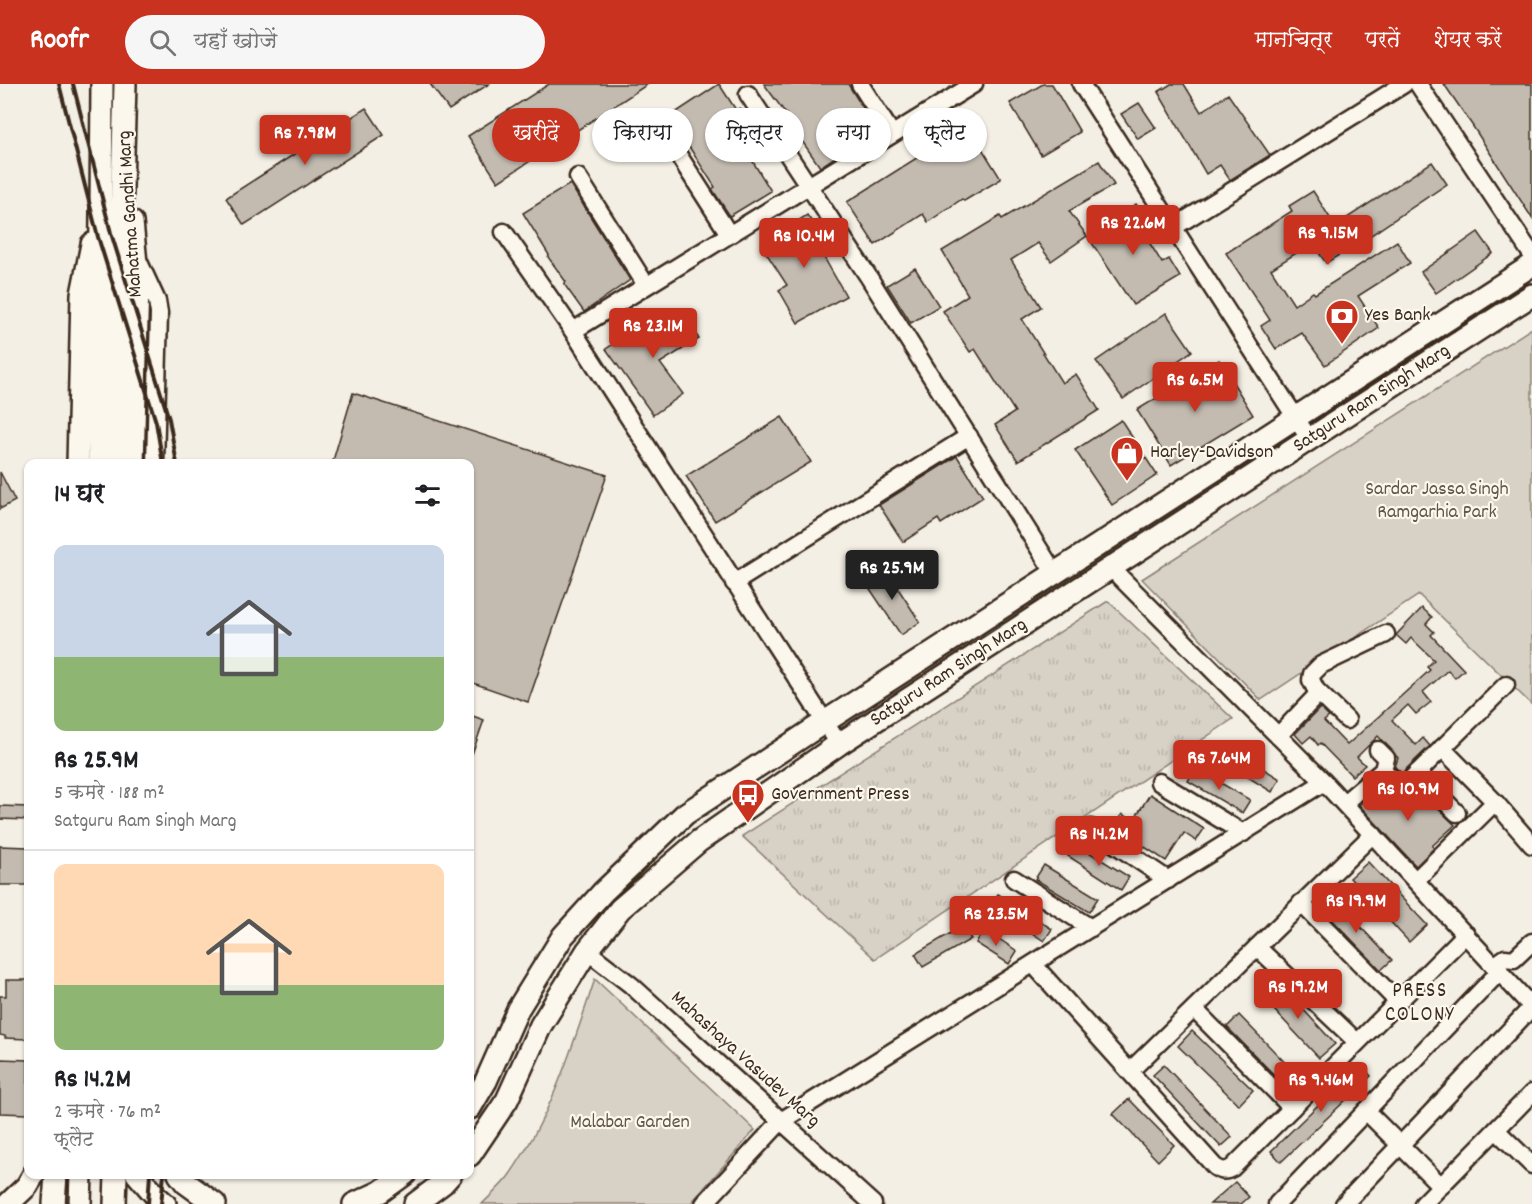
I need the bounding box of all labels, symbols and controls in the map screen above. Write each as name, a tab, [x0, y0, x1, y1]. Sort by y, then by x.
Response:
search box	[125, 15, 545, 69]
text: Roofr	[30, 22, 89, 62]
icon: search	[146, 26, 179, 59]
text: यहाँ खोजें	[194, 27, 277, 58]
text: मानचित्र	[1255, 27, 1332, 57]
text: परतें	[1365, 27, 1400, 57]
text: शेयर करें	[1433, 27, 1502, 57]
chip: खरीदें	[492, 108, 580, 162]
chip: किराया	[592, 108, 693, 162]
chip: फ़िल्टर	[705, 108, 804, 162]
chip: नया	[816, 108, 891, 162]
chip: फ़्लैट	[903, 108, 987, 162]
pin: Rs 7.98M	[243, 115, 367, 166]
text: Rs 7.98M	[274, 120, 336, 148]
street label: Mahatma Gandhi Marg	[111, 129, 151, 299]
pin: Rs 22.6M	[1071, 205, 1195, 256]
text: Rs 22.6M	[1100, 210, 1166, 238]
pin: Rs 9.15M	[1266, 215, 1390, 266]
pin: Rs 10.4M	[742, 218, 866, 269]
text: Rs 9.15M	[1298, 220, 1358, 248]
text: Rs 10.4M	[773, 223, 835, 251]
bank icon: Yes Bank	[1324, 298, 1360, 345]
place label: Yes Bank	[1365, 302, 1430, 330]
pin: Rs 23.1M	[591, 308, 715, 359]
text: Rs 23.1M	[623, 313, 683, 341]
street label: Satguru Ram Singh Marg	[1288, 338, 1456, 460]
pin: Rs 6.5M	[1140, 362, 1250, 413]
text: Rs 6.5M	[1167, 367, 1223, 395]
shop icon: Harley-Davidson	[1109, 435, 1145, 482]
place label: Harley-Davidson	[1150, 439, 1273, 467]
park label: Sardar Jassa Singh Ramgarhia Park	[1365, 476, 1509, 527]
text: 14 घर	[54, 477, 104, 514]
icon: filters	[411, 479, 444, 512]
pin: Rs 25.9M	[830, 550, 954, 601]
text: Rs 25.9M	[860, 555, 924, 583]
icon: home	[195, 584, 303, 692]
street label: Satguru Ram Singh Marg	[865, 612, 1033, 734]
pin: Rs 7.64M	[1157, 740, 1281, 791]
text: Rs 25.9M	[54, 743, 138, 780]
text: Rs 7.64M	[1187, 745, 1251, 773]
pin: Rs 10.9M	[1346, 771, 1470, 822]
text: Rs 10.9M	[1377, 776, 1439, 804]
bus stop icon: Government Press	[730, 777, 766, 824]
text: 5 कमरे · 188 m²	[54, 780, 165, 808]
place label: Government Press	[771, 781, 910, 809]
text: Satguru Ram Singh Marg	[54, 808, 237, 836]
pin: Rs 14.2M	[1037, 816, 1161, 867]
text: Rs 14.2M	[1069, 821, 1129, 849]
pin: Rs 19.9M	[1294, 883, 1418, 934]
text: Rs 19.9M	[1326, 888, 1386, 916]
pin: Rs 23.5M	[934, 896, 1058, 947]
text: Rs 23.5M	[964, 901, 1028, 929]
icon: home	[195, 903, 303, 1011]
pin: Rs 19.2M	[1236, 969, 1360, 1020]
text: Rs 19.2M	[1268, 974, 1328, 1002]
district label: PRESS COLONY	[1385, 977, 1455, 1031]
street label: Mahashaya Vasudev Marg	[664, 985, 826, 1135]
text: Rs 14.2M	[54, 1062, 131, 1099]
pin: Rs 9.46M	[1259, 1062, 1383, 1113]
text: Rs 9.46M	[1288, 1067, 1354, 1095]
text: 2 कमरे · 76 m²	[54, 1099, 161, 1127]
park label: Malabar Garden	[570, 1109, 690, 1137]
text: फ़्लैट	[54, 1127, 94, 1155]

